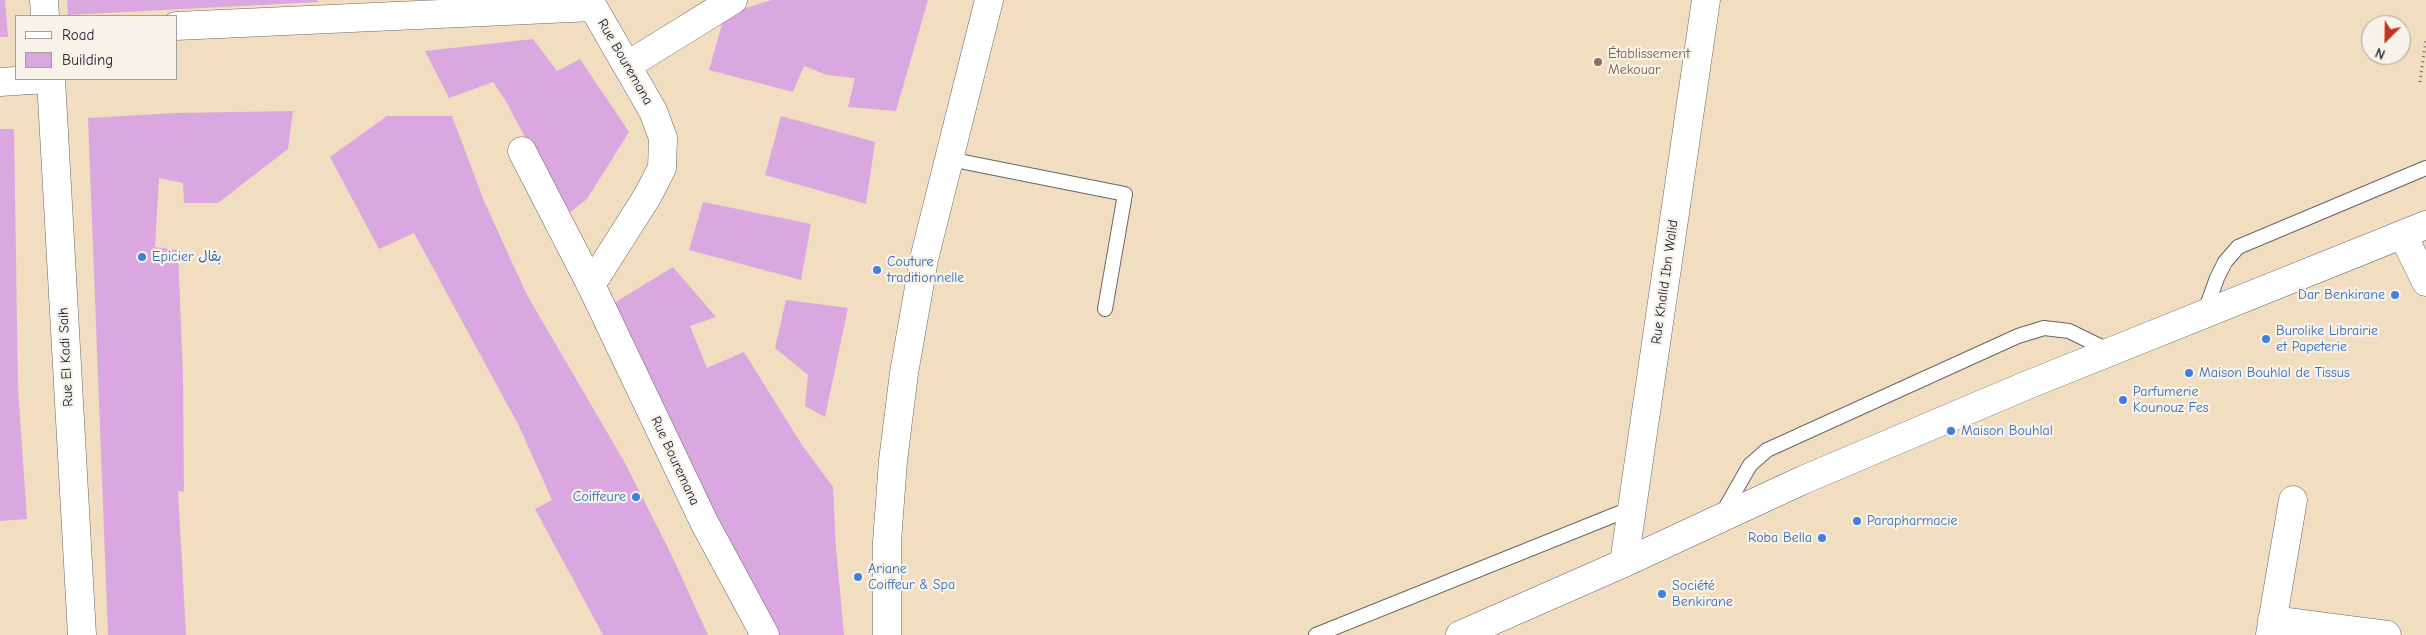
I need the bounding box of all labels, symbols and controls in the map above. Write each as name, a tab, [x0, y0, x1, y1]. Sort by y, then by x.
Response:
legend	[15, 15, 178, 80]
north arrow	[2361, 15, 2411, 65]
street label: Rue Bouremana	[594, 16, 656, 108]
text: Road	[62, 26, 94, 44]
text: N	[2373, 44, 2388, 63]
place label: Établissement Mekouar	[1608, 46, 1690, 78]
text: Building	[62, 51, 113, 69]
marker: Établissement Mekouar	[1592, 56, 1604, 68]
street label: Rue Khalid Ibn Walid	[1648, 219, 1682, 345]
place label: Epicier بقال	[152, 249, 222, 265]
marker: Epicier بقال	[136, 251, 148, 263]
place label: Couture traditionnelle	[887, 254, 964, 286]
marker: Couture traditionnelle	[871, 264, 883, 276]
place label: Dar Benkirane	[2298, 287, 2385, 303]
marker: Dar Benkirane	[2389, 289, 2401, 301]
street label: Rue El Kadi Saih	[55, 307, 77, 407]
place label: Burolike Librairie et Papeterie	[2276, 323, 2378, 356]
marker: Burolike Librairie et Papeterie	[2260, 333, 2272, 345]
place label: Maison Bouhlal de Tissus	[2199, 365, 2350, 381]
marker: Maison Bouhlal de Tissus	[2183, 367, 2195, 379]
place label: Parfumerie Kounouz Fes	[2133, 384, 2209, 417]
marker: Parfumerie Kounouz Fes	[2117, 394, 2129, 406]
street label: Rue Bouremana	[647, 414, 703, 508]
place label: Maison Bouhlal	[1961, 423, 2053, 439]
marker: Maison Bouhlal	[1945, 425, 1957, 437]
place label: Coiffeure	[573, 489, 626, 505]
marker: Coiffeure	[630, 491, 642, 503]
place label: Parapharmacie	[1867, 513, 1957, 529]
marker: Parapharmacie	[1851, 515, 1863, 527]
place label: Roba Bella	[1748, 530, 1812, 546]
marker: Roba Bella	[1816, 532, 1828, 544]
place label: Ariane Coiffeur & Spa	[868, 561, 955, 594]
marker: Ariane Coiffeur & Spa	[852, 571, 864, 583]
place label: Société Benkirane	[1672, 578, 1733, 610]
marker: Société Benkirane	[1656, 588, 1668, 600]

